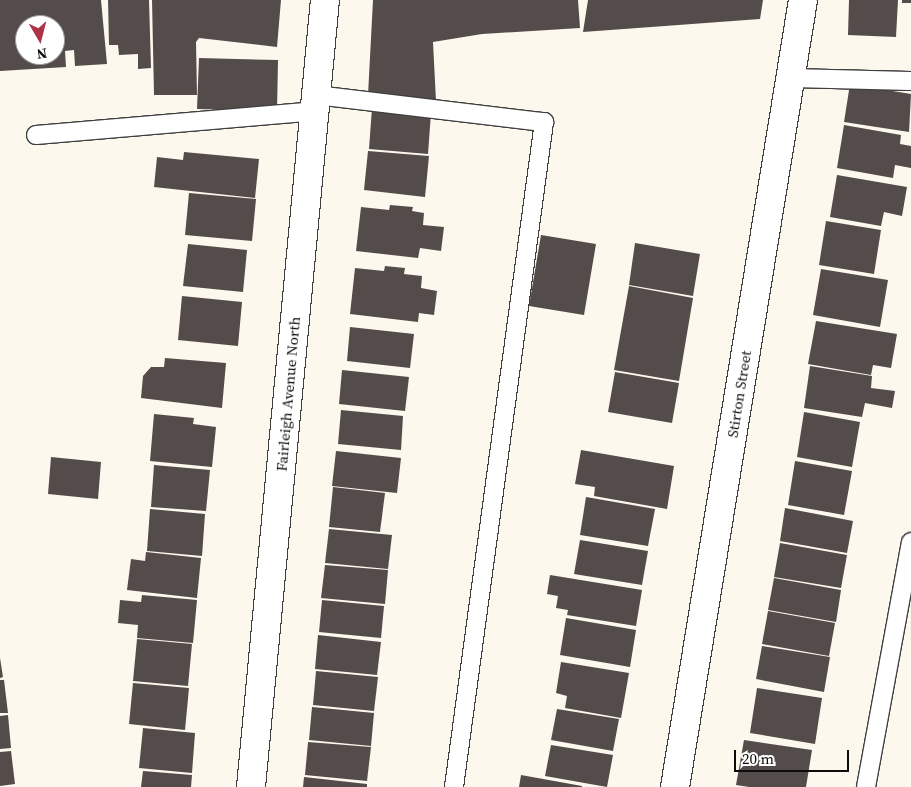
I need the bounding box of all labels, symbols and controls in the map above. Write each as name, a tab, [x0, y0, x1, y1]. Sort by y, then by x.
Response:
north arrow	[15, 15, 65, 65]
text: N	[36, 43, 48, 64]
street label: Fairleigh Avenue North	[272, 316, 304, 472]
street label: Stirton Street	[723, 349, 755, 439]
scale bar	[736, 740, 851, 772]
text: 20 m	[742, 748, 774, 769]

